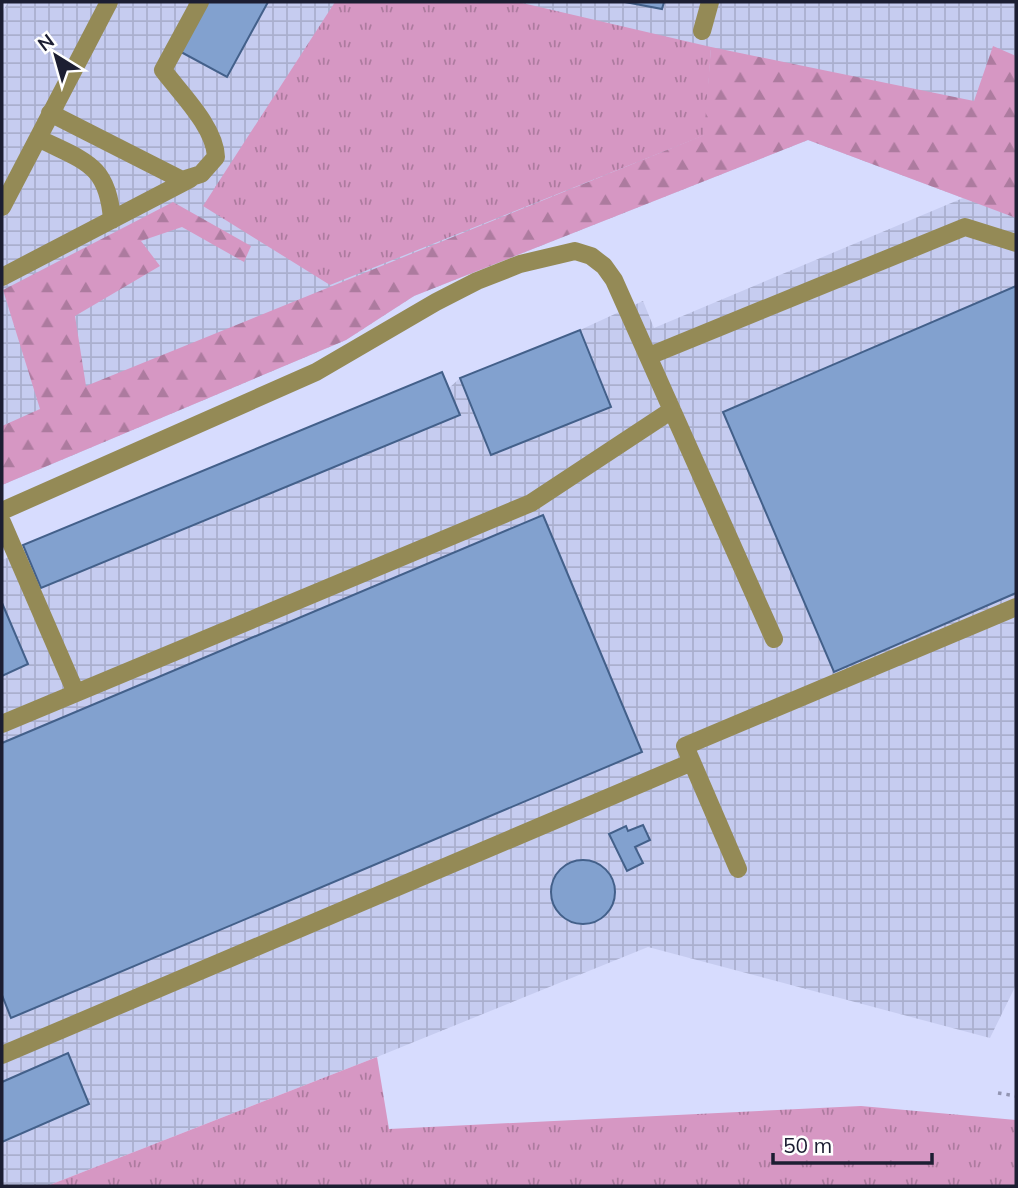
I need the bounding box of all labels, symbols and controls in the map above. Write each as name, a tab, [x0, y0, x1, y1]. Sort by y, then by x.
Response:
north arrow	[21, 21, 91, 91]
text: N	[33, 29, 59, 56]
scale bar	[773, 1122, 932, 1166]
text: 50 m	[783, 1132, 832, 1158]

